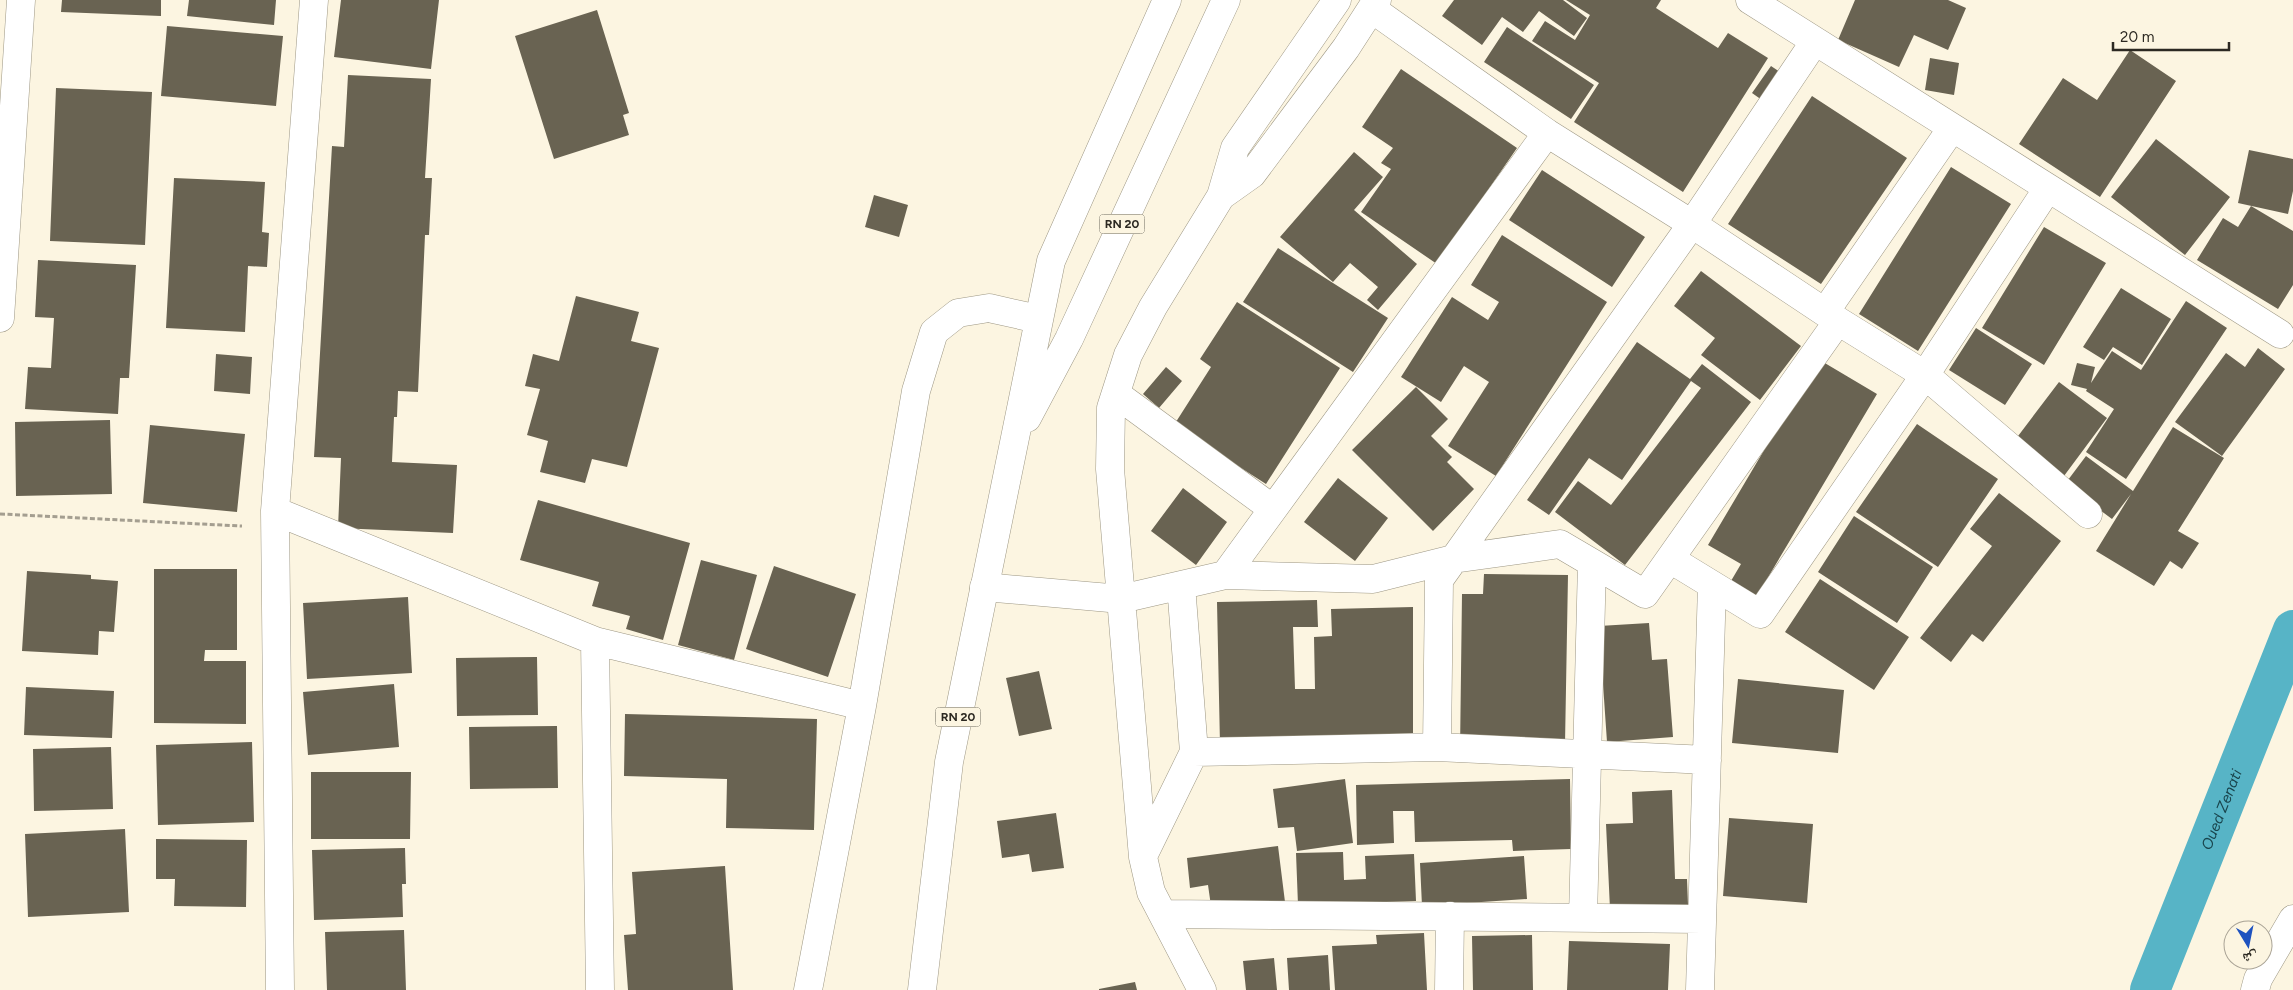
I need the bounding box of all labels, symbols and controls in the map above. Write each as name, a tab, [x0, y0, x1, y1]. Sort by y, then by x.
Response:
scale bar	[2113, 20, 2229, 52]
text: 20 m	[2120, 28, 2154, 46]
road number: RN 20	[1100, 214, 1144, 233]
road number: RN 20	[936, 708, 980, 726]
water label: Oued Zenati	[2198, 766, 2246, 853]
north arrow	[2223, 920, 2273, 970]
text: ش	[2241, 948, 2259, 967]

